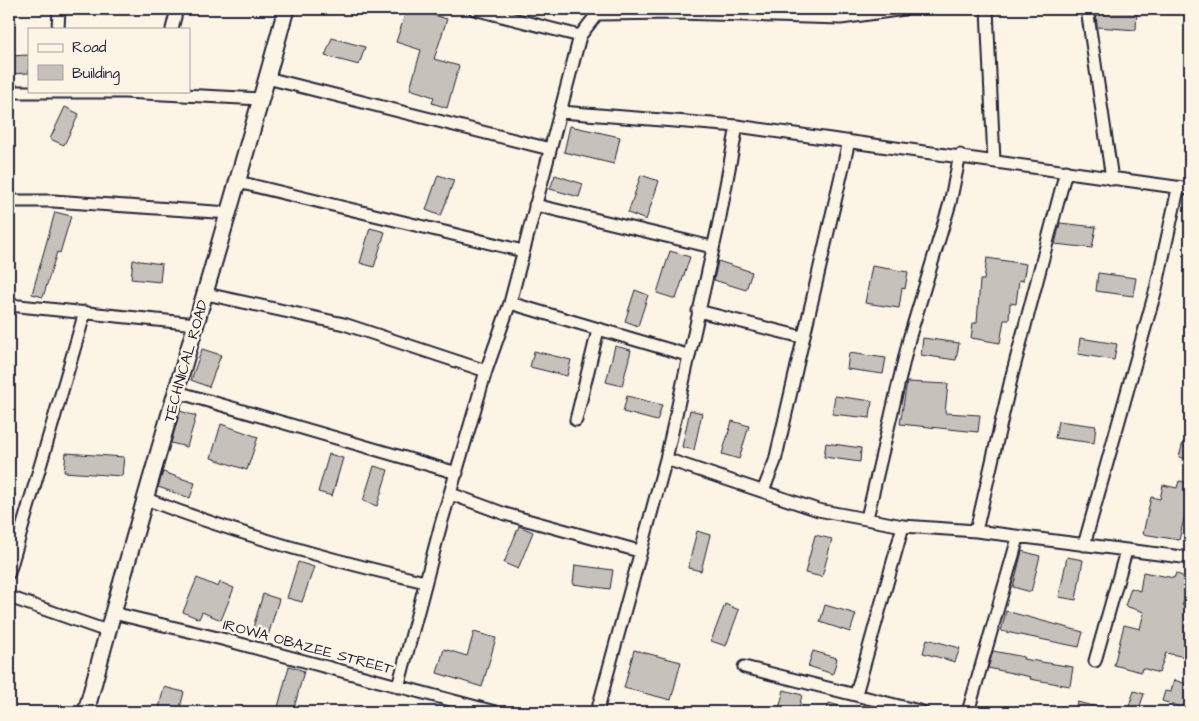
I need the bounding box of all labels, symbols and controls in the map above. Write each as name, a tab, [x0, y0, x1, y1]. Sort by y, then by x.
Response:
legend	[28, 28, 190, 92]
text: Road	[72, 37, 107, 58]
text: Building	[72, 63, 120, 85]
street label: TECHNICAL ROAD	[158, 297, 214, 425]
street label: IROWA OBAZEE STREET	[221, 614, 396, 680]

